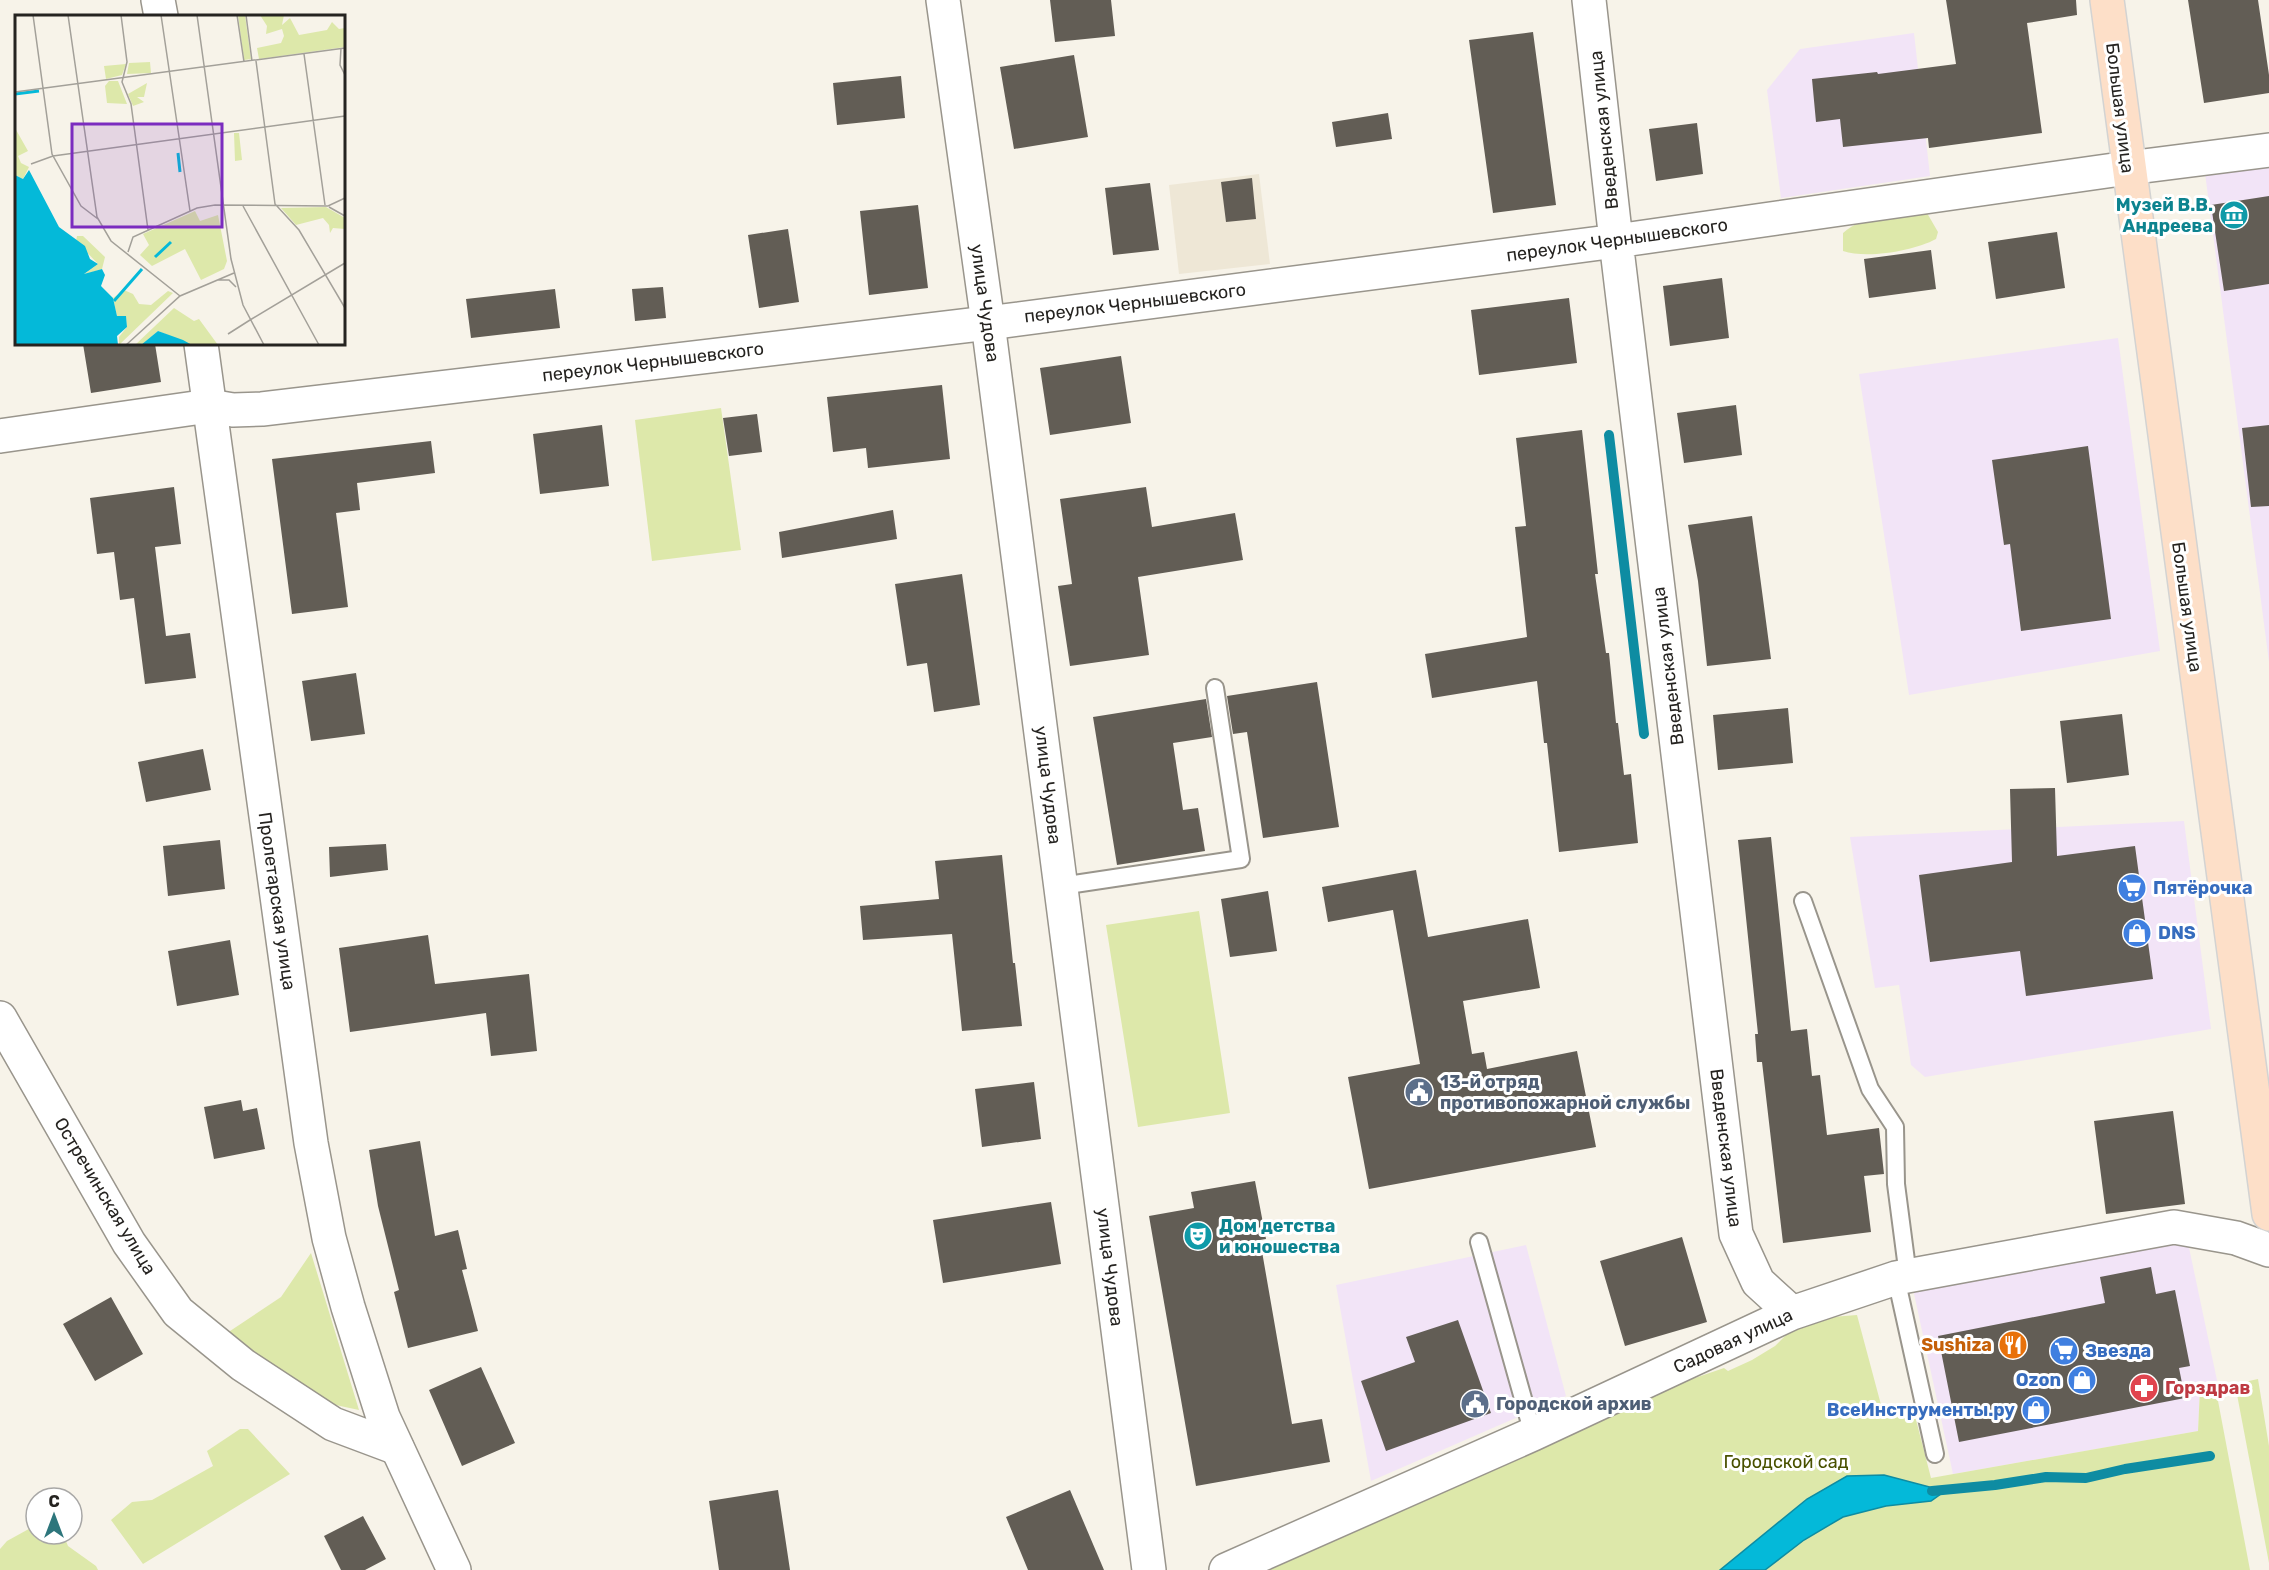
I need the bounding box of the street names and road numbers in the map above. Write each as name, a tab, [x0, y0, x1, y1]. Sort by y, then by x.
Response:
street label: Большая улица	[2101, 42, 2139, 174]
street label: Введенская улица	[1585, 50, 1623, 210]
street label: переулок Чернышевского	[1505, 214, 1729, 266]
street label: улица Чудова	[966, 243, 1004, 363]
street label: переулок Чернышевского	[1023, 278, 1247, 328]
street label: переулок Чернышевского	[541, 337, 765, 387]
street label: Большая улица	[2167, 540, 2207, 674]
street label: Введенская улица	[1647, 585, 1689, 747]
street label: улица Чудова	[1030, 725, 1066, 845]
street label: Пролетарская улица	[254, 811, 300, 991]
street label: Введенская улица	[1705, 1067, 1747, 1229]
street label: Остречинская улица	[49, 1113, 161, 1279]
street label: улица Чудова	[1092, 1207, 1128, 1327]
street label: Садовая улица	[1670, 1304, 1796, 1378]

